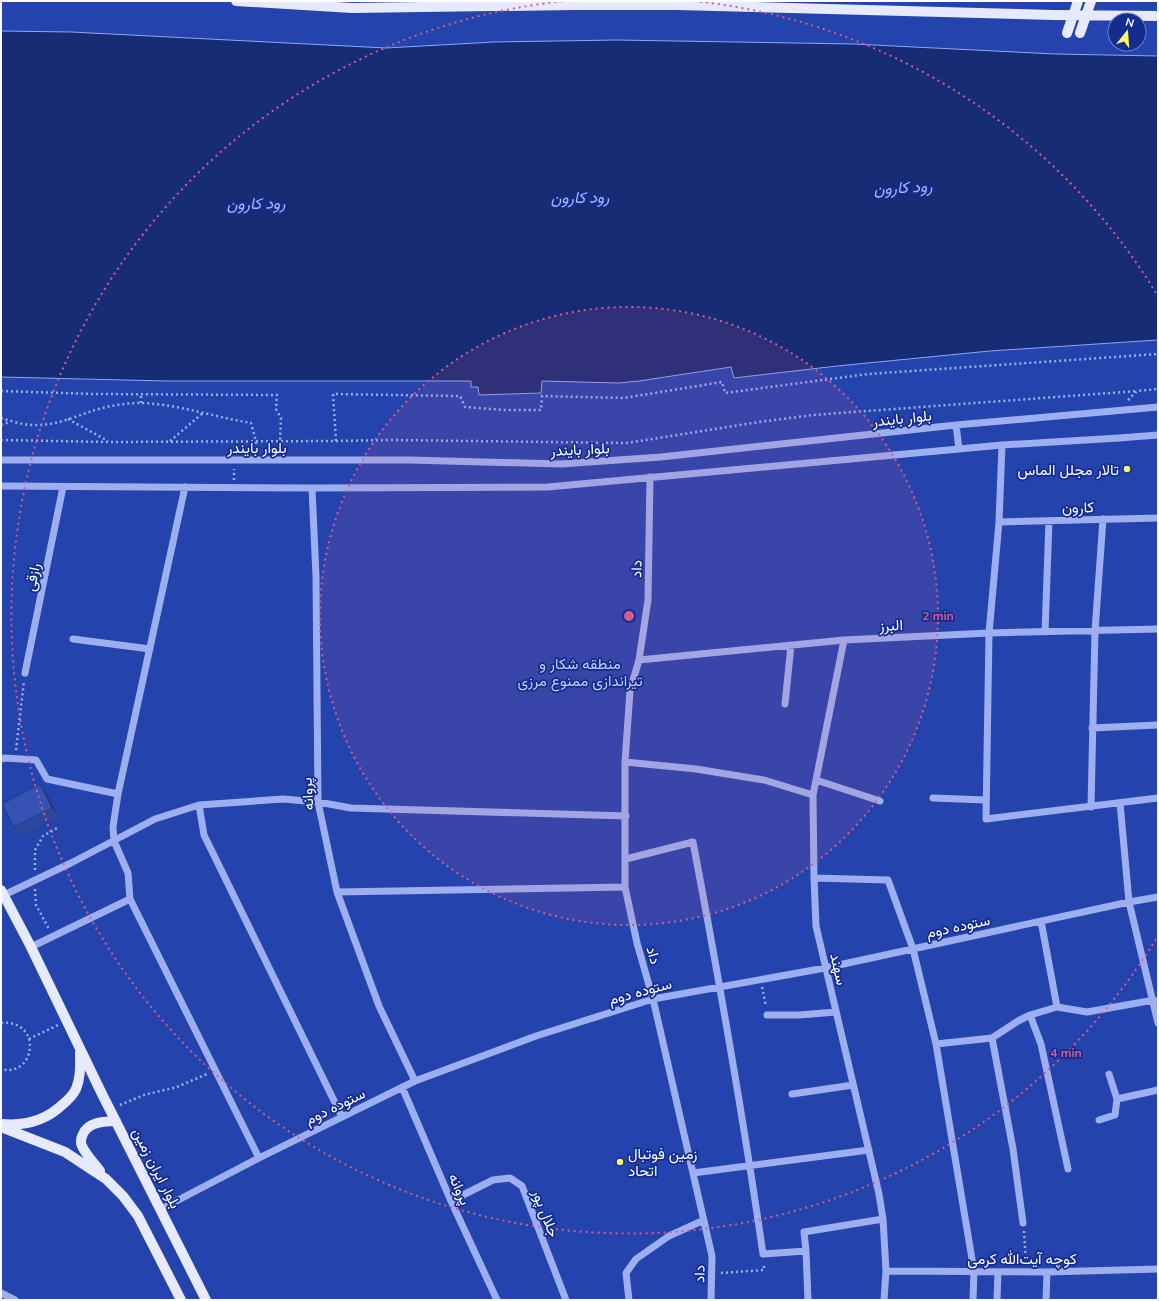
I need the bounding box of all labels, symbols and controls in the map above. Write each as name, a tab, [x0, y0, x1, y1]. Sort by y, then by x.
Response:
north arrow	[1107, 12, 1147, 52]
text: N	[1124, 15, 1136, 30]
water label: رود کارون	[873, 175, 933, 200]
water label: رود کارون	[551, 186, 610, 209]
water label: رود کارون	[227, 192, 286, 215]
street label: بلوار بایندر	[870, 405, 933, 431]
street label: بلوار بایندر	[226, 438, 287, 457]
street label: بلوار بایندر	[549, 438, 610, 460]
place label: تالار مجلل الماس	[1018, 460, 1119, 480]
marker: تالار مجلل الماس	[1122, 464, 1132, 474]
street label: کارون	[1062, 497, 1095, 517]
street label: داد	[626, 560, 646, 578]
street label: رازقی	[20, 561, 45, 593]
text: 2 min	[922, 608, 954, 623]
centre of rings	[622, 609, 636, 623]
street label: البرز	[878, 615, 903, 635]
park label: منطقه شکار و تیراندازی ممنوع مرزی	[518, 654, 643, 692]
street label: پروانه	[296, 777, 319, 811]
street label: ستوده دوم	[924, 910, 992, 943]
street label: داد	[642, 944, 666, 966]
street label: سهند	[826, 951, 852, 987]
street label: ستوده دوم	[606, 973, 674, 1010]
text: 4 min	[1050, 1045, 1082, 1060]
street label: ستوده دوم	[302, 1083, 369, 1130]
street label: بلوار ایران زمین	[128, 1124, 185, 1212]
place label: زمین فوتبال اتحاد	[628, 1144, 698, 1180]
marker: زمین فوتبال اتحاد	[615, 1157, 625, 1167]
street label: پروانه	[444, 1170, 475, 1208]
street label: جلال پور	[527, 1185, 564, 1240]
street label: کوچه آیت‌الله کرمی	[967, 1249, 1077, 1269]
street label: داد	[689, 1265, 709, 1283]

